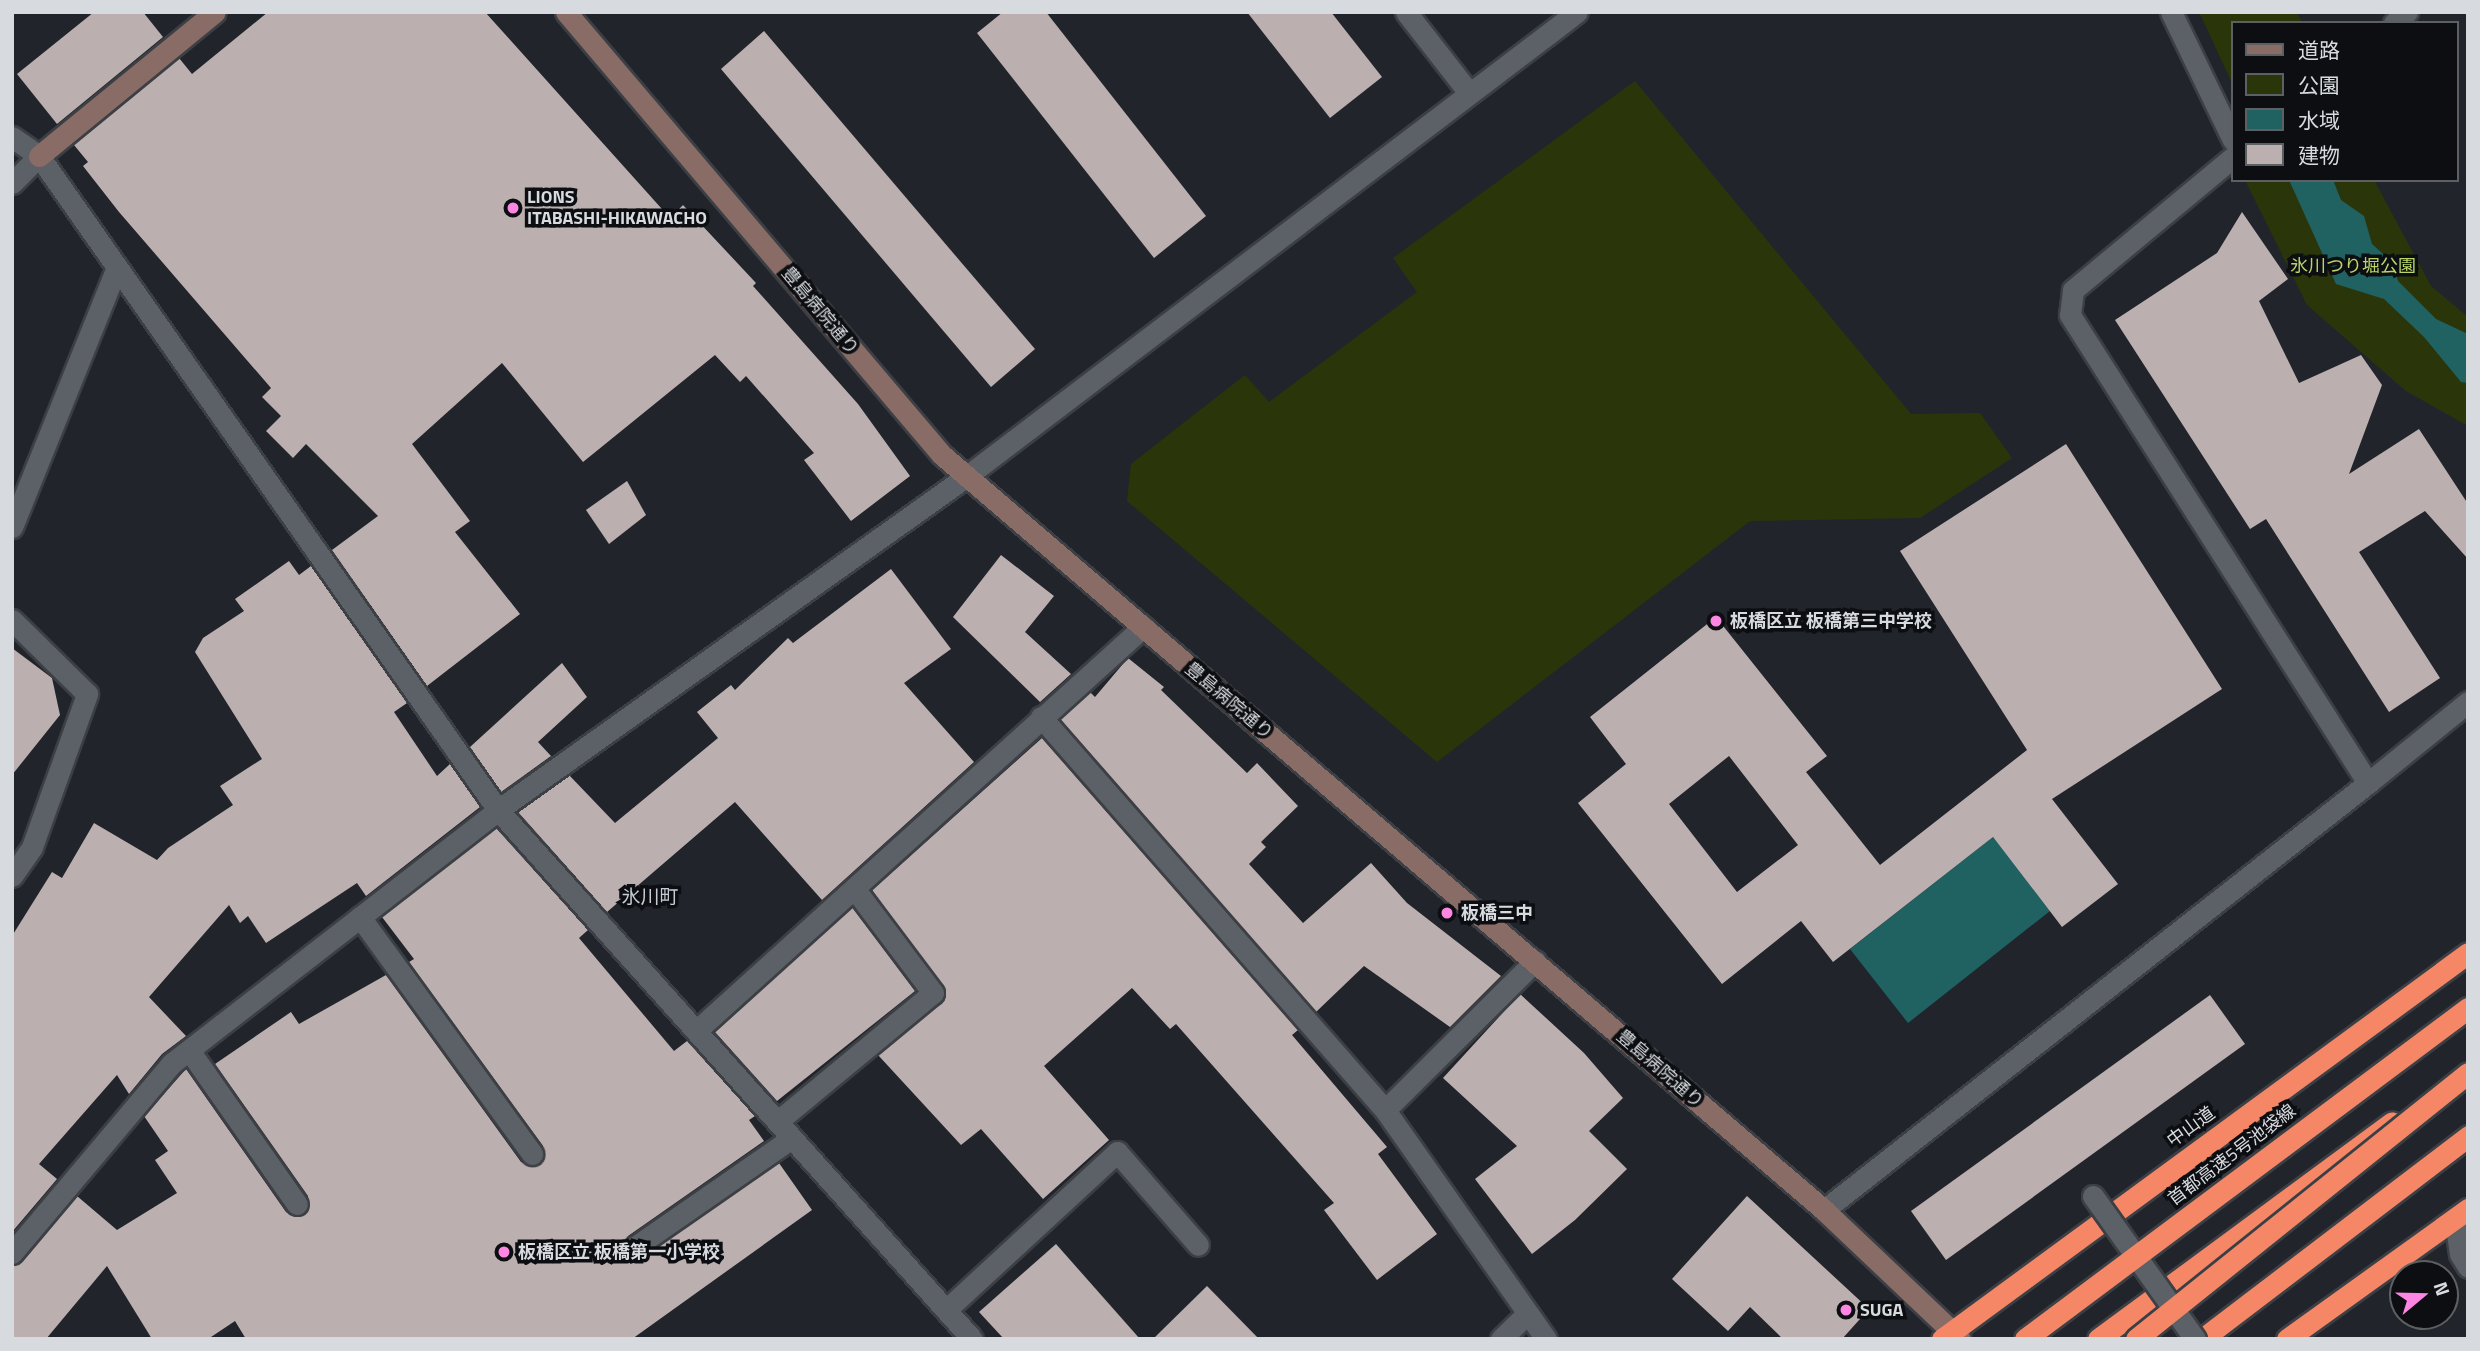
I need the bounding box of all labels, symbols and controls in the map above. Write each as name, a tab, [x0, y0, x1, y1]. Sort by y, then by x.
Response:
legend	[2232, 21, 2459, 182]
text: 道路	[2298, 34, 2340, 66]
text: 公園	[2298, 69, 2340, 101]
text: 水域	[2298, 104, 2340, 136]
text: 建物	[2298, 139, 2340, 171]
place label: LIONS ITABASHI-HIKAWACHO	[527, 187, 707, 230]
marker: LIONS ITABASHI-HIKAWACHO	[505, 200, 521, 216]
park label: 氷川つり堀公園	[2290, 255, 2416, 277]
street label: 豊島病院通り	[777, 263, 863, 359]
place label: 板橋区立 板橋第三中学校	[1730, 610, 1932, 632]
marker: 板橋区立 板橋第三中学校	[1708, 613, 1724, 629]
street label: 豊島病院通り	[1181, 658, 1277, 744]
district label: 氷川町	[622, 885, 678, 907]
place label: 板橋三中	[1461, 902, 1533, 924]
marker: 板橋三中	[1439, 905, 1455, 921]
street label: 豊島病院通り	[1612, 1025, 1708, 1113]
street label: 首都高速5号池袋線	[2164, 1100, 2300, 1210]
street label: 中山道	[2163, 1102, 2219, 1152]
place label: 板橋区立 板橋第一小学校	[518, 1241, 720, 1263]
marker: 板橋区立 板橋第一小学校	[496, 1244, 512, 1260]
north arrow	[2389, 1260, 2459, 1330]
text: N	[2427, 1278, 2458, 1300]
place label: SUGA	[1860, 1299, 1903, 1321]
marker: SUGA	[1838, 1302, 1854, 1318]

